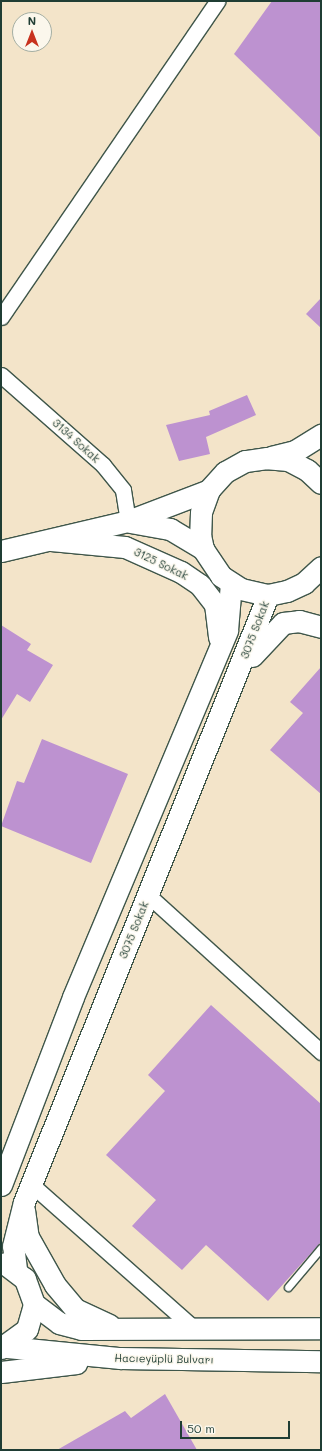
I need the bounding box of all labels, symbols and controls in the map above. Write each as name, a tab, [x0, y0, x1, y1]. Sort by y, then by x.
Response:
north arrow	[12, 12, 52, 52]
text: N	[28, 13, 36, 28]
street label: 3134 Sokak	[50, 416, 102, 466]
street label: 3125 Sokak	[132, 545, 190, 583]
street label: 3075 Sokak	[238, 599, 272, 661]
street label: 3075 Sokak	[117, 899, 151, 961]
street label: Hacıeyüplü Bulvarı	[114, 1352, 214, 1366]
scale bar	[182, 1413, 292, 1439]
text: 50 m	[187, 1420, 215, 1436]

